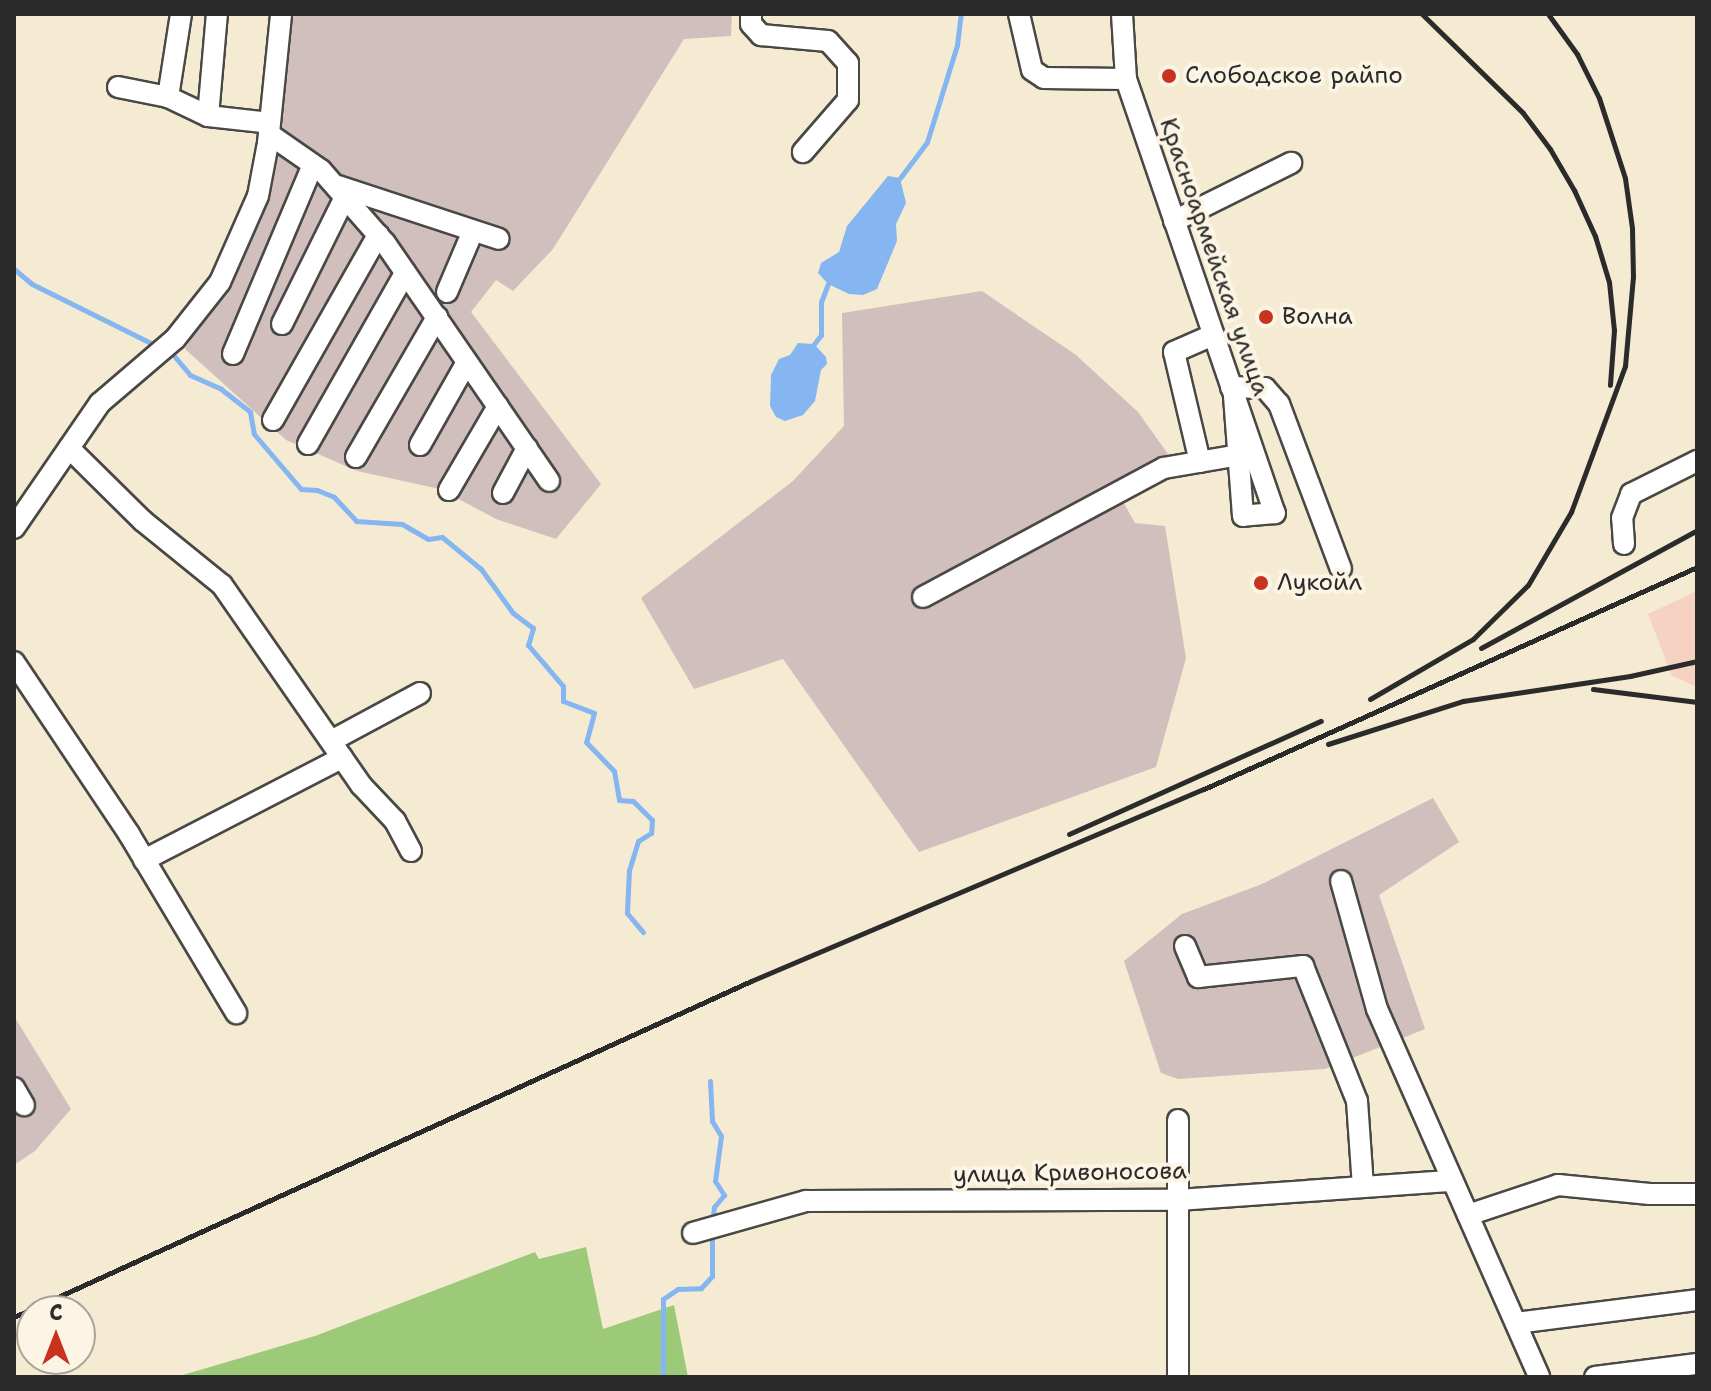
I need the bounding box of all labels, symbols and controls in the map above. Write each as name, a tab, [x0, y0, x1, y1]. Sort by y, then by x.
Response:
place label: Слободское райпо	[1185, 62, 1403, 90]
marker: Слободское райпо	[1160, 67, 1178, 85]
street label: Красноармейская улица	[1153, 114, 1275, 400]
place label: Волна	[1282, 303, 1353, 331]
marker: Волна	[1257, 308, 1275, 326]
place label: Лукойл	[1277, 569, 1362, 597]
marker: Лукойл	[1252, 574, 1270, 592]
street label: улица Кривоносова	[953, 1157, 1187, 1189]
north arrow	[16, 1295, 96, 1375]
text: С	[49, 1298, 63, 1327]

